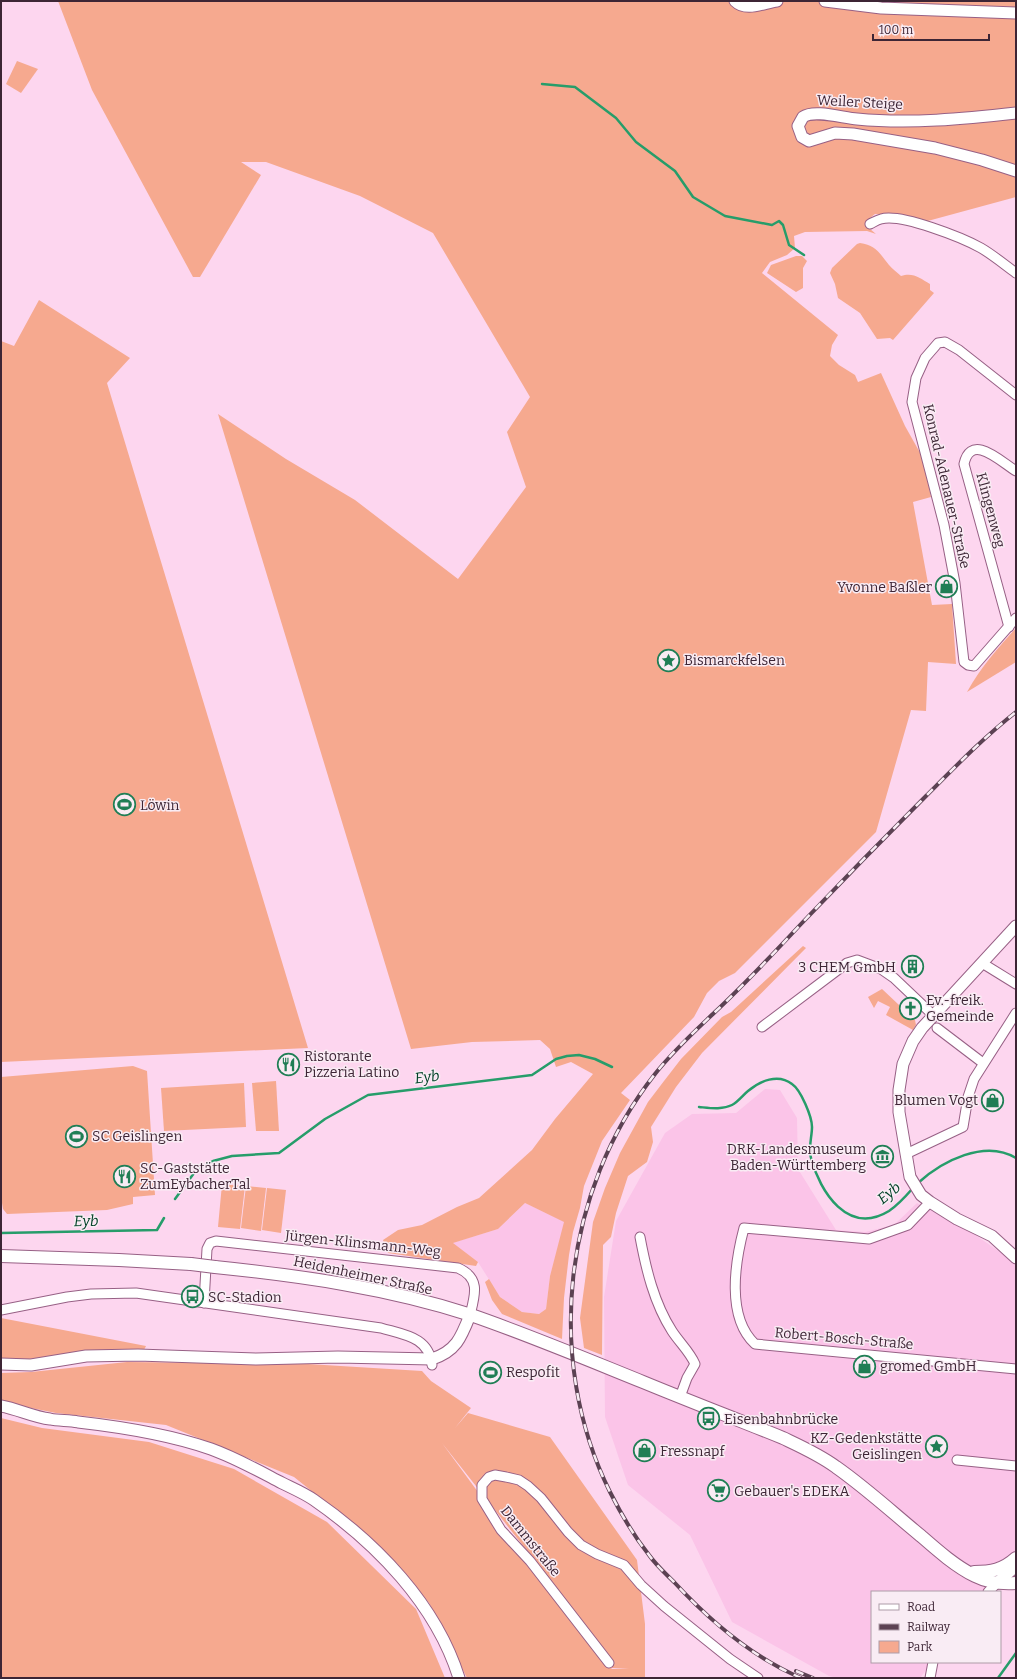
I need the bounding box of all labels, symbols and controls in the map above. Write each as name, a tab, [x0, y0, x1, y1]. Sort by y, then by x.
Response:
scale bar	[873, 16, 989, 42]
text: 100 m	[879, 23, 914, 37]
street label: Weiler Steige	[817, 92, 903, 113]
street label: Konrad-Adenauer-Straße	[919, 402, 974, 570]
street label: Klingenweg	[972, 471, 1009, 550]
shop icon: Yvonne Baßler	[934, 574, 960, 600]
place label: Yvonne Baßler	[837, 579, 932, 596]
place icon: Bismarckfelsen	[655, 647, 681, 673]
place label: Bismarckfelsen	[684, 652, 785, 669]
sports icon: Löwin	[111, 792, 137, 818]
place label: Löwin	[140, 797, 180, 814]
building icon: 3 CHEM GmbH	[899, 954, 925, 980]
place label: 3 CHEM GmbH	[798, 959, 896, 976]
place label: Ev.-freik. Gemeinde	[926, 992, 994, 1025]
church icon: Ev.-freik. Gemeinde	[898, 995, 924, 1021]
place label: Ristorante Pizzeria Latino	[304, 1048, 399, 1081]
restaurant icon: Ristorante Pizzeria Latino	[276, 1051, 302, 1077]
water label: Eyb	[414, 1067, 440, 1087]
shop icon: Blumen Vogt	[980, 1087, 1006, 1113]
place label: Blumen Vogt	[894, 1092, 978, 1109]
sports icon: SC Geislingen	[63, 1123, 89, 1149]
place label: SC Geislingen	[92, 1128, 182, 1145]
place label: DRK-Landesmuseum Baden-Württemberg	[727, 1141, 867, 1174]
museum icon: DRK-Landesmuseum Baden-Württemberg	[869, 1144, 895, 1170]
place label: SC-Gaststätte ZumEybacherTal	[140, 1160, 250, 1193]
restaurant icon: SC-Gaststätte ZumEybacherTal	[111, 1163, 137, 1189]
water label: Eyb	[874, 1178, 904, 1208]
water label: Eyb	[73, 1212, 99, 1230]
street label: Jürgen-Klinsmann-Weg	[283, 1227, 442, 1260]
street label: Heidenheimer Straße	[292, 1252, 434, 1299]
bus stop icon: SC-Stadion	[179, 1284, 205, 1310]
place label: SC-Stadion	[208, 1289, 282, 1306]
street label: Robert-Bosch-Straße	[774, 1324, 914, 1353]
shop icon: gromed GmbH	[852, 1353, 878, 1379]
place label: gromed GmbH	[880, 1358, 977, 1375]
sports icon: Respofit	[478, 1359, 504, 1385]
place label: Respofit	[506, 1364, 560, 1381]
bus stop icon: Eisenbahnbrücke	[695, 1406, 721, 1432]
place label: Eisenbahnbrücke	[724, 1411, 838, 1428]
place label: KZ-Gedenkstätte Geislingen	[810, 1430, 922, 1463]
place icon: KZ-Gedenkstätte Geislingen	[924, 1433, 950, 1459]
shop icon: Fressnapf	[631, 1438, 657, 1464]
place label: Fressnapf	[660, 1443, 725, 1460]
supermarket icon: Gebauer's EDEKA	[705, 1478, 731, 1504]
place label: Gebauer's EDEKA	[734, 1483, 849, 1500]
street label: Dammstraße	[497, 1503, 564, 1580]
legend	[871, 1591, 1001, 1663]
text: Road	[907, 1600, 935, 1614]
text: Railway	[907, 1620, 951, 1634]
text: Park	[907, 1640, 933, 1654]

